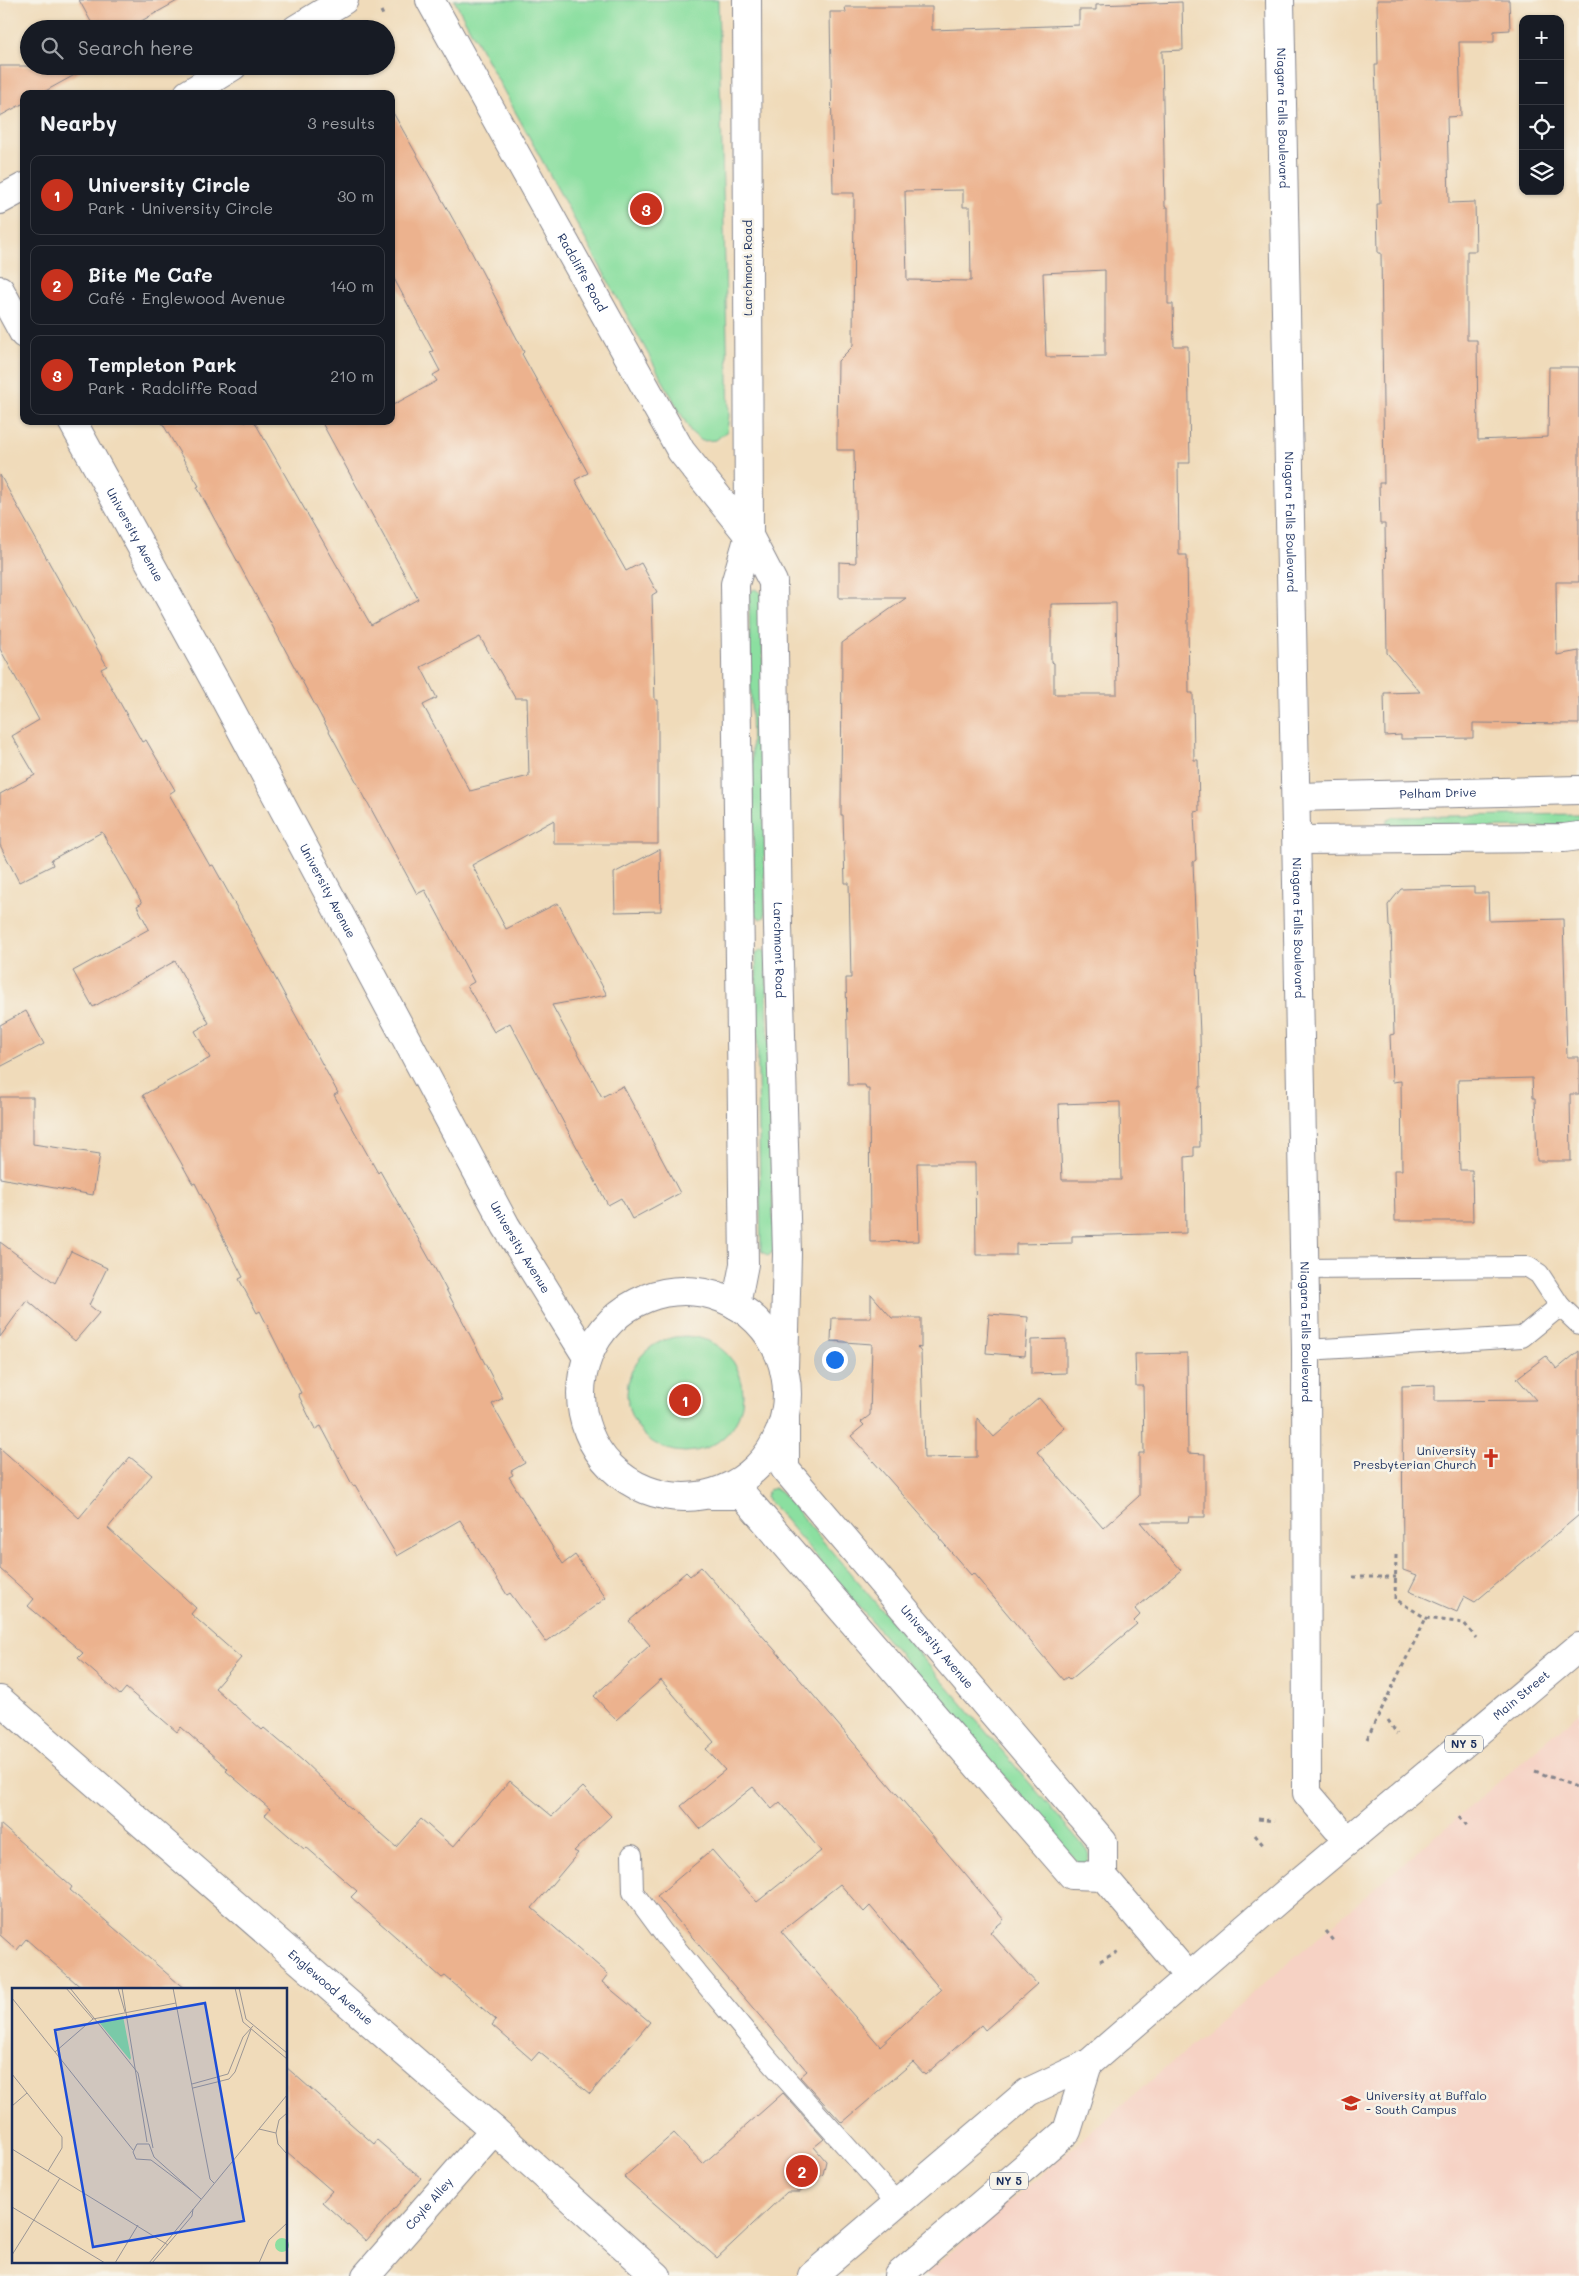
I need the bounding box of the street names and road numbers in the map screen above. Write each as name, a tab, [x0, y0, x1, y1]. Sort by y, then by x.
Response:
street label: Niagara Falls Boulevard	[1274, 47, 1293, 189]
street label: Larchmont Road	[739, 220, 755, 316]
street label: Radcliffe Road	[554, 230, 611, 314]
street label: Niagara Falls Boulevard	[1282, 451, 1300, 593]
street label: University Avenue	[103, 485, 168, 584]
street label: Pelham Drive	[1399, 784, 1477, 801]
street label: University Avenue	[297, 841, 360, 941]
street label: Niagara Falls Boulevard	[1290, 857, 1308, 999]
street label: Larchmont Road	[771, 902, 789, 999]
street label: University Avenue	[487, 1198, 555, 1296]
street label: Niagara Falls Boulevard	[1297, 1261, 1315, 1403]
street label: University Avenue	[898, 1601, 978, 1691]
street label: Main Street	[1489, 1666, 1553, 1723]
road number: NY 5	[1445, 1736, 1483, 1752]
street label: Englewood Avenue	[285, 1945, 377, 2028]
road number: NY 5	[990, 2172, 1028, 2190]
street label: Coyle Alley	[401, 2174, 456, 2233]

